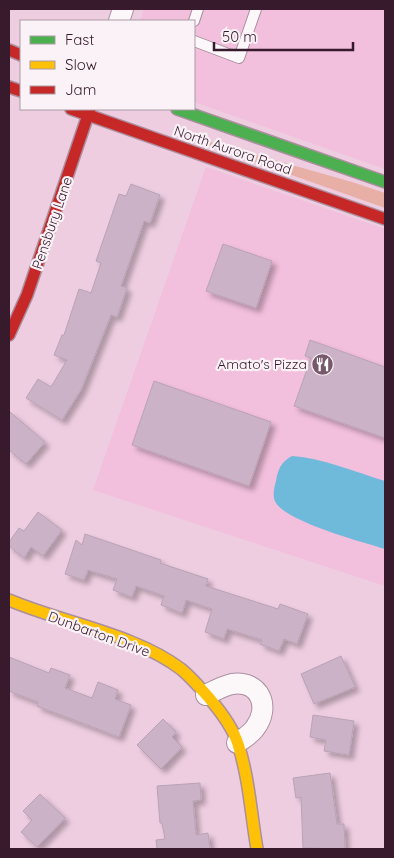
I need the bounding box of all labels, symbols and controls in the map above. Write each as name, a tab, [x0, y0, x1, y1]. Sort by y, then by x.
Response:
legend	[20, 20, 195, 110]
scale bar	[214, 20, 353, 52]
text: 50 m	[222, 27, 257, 46]
text: Fast	[65, 30, 94, 49]
text: Slow	[65, 55, 97, 74]
text: Jam	[65, 80, 96, 99]
street label: North Aurora Road	[172, 121, 294, 179]
street label: Pensbury Lane	[28, 174, 76, 271]
restaurant icon: Amato's Pizza	[311, 352, 335, 376]
place label: Amato's Pizza	[217, 355, 307, 373]
street label: Dunbarton Drive	[46, 607, 153, 661]

